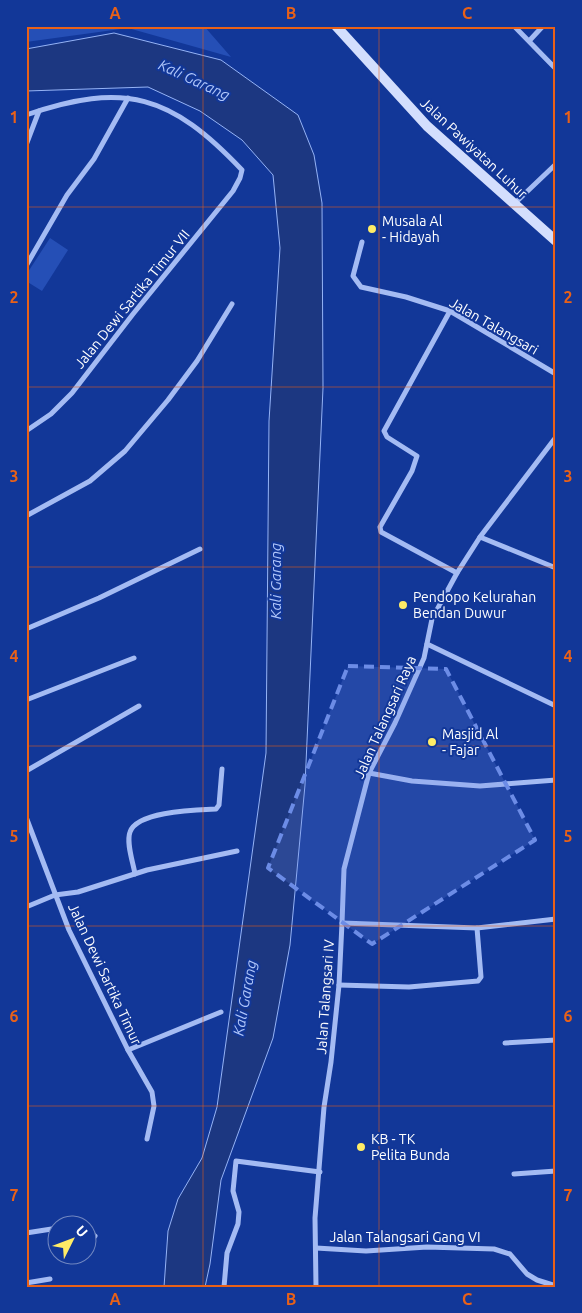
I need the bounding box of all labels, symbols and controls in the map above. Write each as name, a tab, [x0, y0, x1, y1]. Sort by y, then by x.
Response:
text: A	[109, 4, 121, 22]
text: B	[286, 4, 296, 22]
text: C	[462, 4, 472, 22]
water label: Kali Garang	[156, 56, 232, 103]
street label: Jalan Pawiyatan Luhur	[417, 94, 531, 202]
text: 1	[9, 108, 19, 126]
text: 1	[563, 108, 573, 126]
place label: Musala Al - Hidayah	[382, 213, 443, 245]
marker: Musala Al - Hidayah	[366, 223, 378, 235]
street label: Jalan Dewi Sartika Timur VII	[71, 226, 193, 372]
text: 2	[9, 288, 19, 306]
text: 2	[563, 288, 573, 306]
street label: Jalan Talangsari	[447, 294, 541, 358]
text: 3	[9, 467, 19, 485]
text: 3	[563, 467, 573, 485]
water label: Kali Garang	[267, 543, 284, 619]
place label: Pendopo Kelurahan Bendan Duwur	[413, 589, 536, 621]
marker: Pendopo Kelurahan Bendan Duwur	[397, 599, 409, 611]
text: 4	[9, 647, 19, 665]
text: 4	[563, 647, 573, 665]
street label: Jalan Talangsari Raya	[351, 653, 419, 781]
place label: Masjid Al - Fajar	[442, 726, 499, 758]
marker: Masjid Al - Fajar	[426, 736, 438, 748]
text: 5	[9, 827, 19, 845]
text: 5	[563, 827, 573, 845]
street label: Jalan Dewi Sartika Timur	[65, 901, 145, 1048]
street label: Jalan Talangsari IV	[313, 939, 337, 1055]
water label: Kali Garang	[230, 959, 260, 1037]
text: 6	[9, 1007, 19, 1025]
text: 6	[563, 1007, 573, 1025]
place label: KB - TK Pelita Bunda	[371, 1131, 450, 1163]
marker: KB - TK Pelita Bunda	[355, 1141, 367, 1153]
text: 7	[9, 1186, 19, 1204]
text: 7	[563, 1186, 573, 1204]
north arrow	[48, 1216, 98, 1266]
text: U	[72, 1222, 91, 1240]
street label: Jalan Talangsari Gang VI	[330, 1229, 480, 1245]
text: A	[109, 1290, 121, 1308]
text: B	[286, 1290, 296, 1308]
text: C	[462, 1290, 472, 1308]

